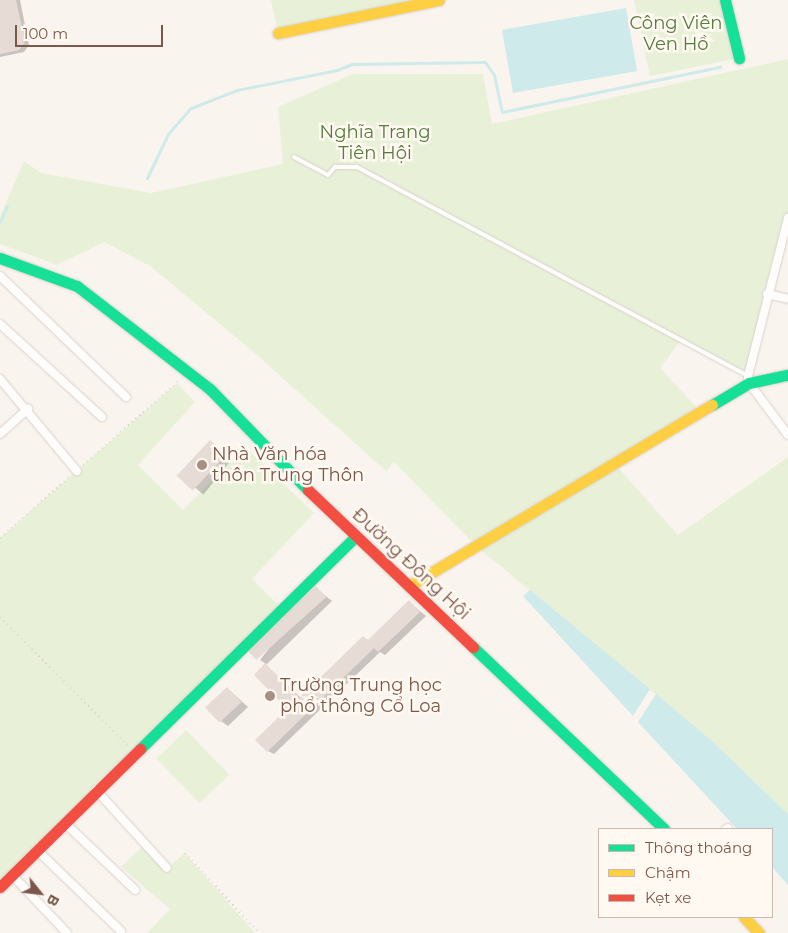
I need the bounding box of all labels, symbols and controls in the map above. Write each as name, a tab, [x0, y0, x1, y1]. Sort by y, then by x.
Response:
park label: Công Viên Ven Hồ	[630, 13, 722, 56]
scale bar	[18, 15, 165, 47]
text: 100 m	[23, 24, 68, 43]
park label: Nghĩa Trang Tiên Hội	[320, 122, 430, 164]
place label: Nhà Văn hóa thôn Trung Thôn	[212, 444, 364, 486]
marker: Nhà Văn hóa thôn Trung Thôn	[196, 459, 208, 471]
street label: Đường Đông Hội	[347, 504, 475, 624]
place label: Trường Trung học phổ thông Cổ Loa	[280, 675, 442, 718]
marker: Trường Trung học phổ thông Cổ Loa	[264, 690, 276, 702]
legend	[598, 828, 773, 918]
text: Thông thoáng	[645, 838, 752, 857]
text: Chậm	[645, 863, 691, 882]
north arrow	[15, 868, 65, 918]
text: Kẹt xe	[645, 888, 691, 907]
text: B	[43, 891, 64, 909]

